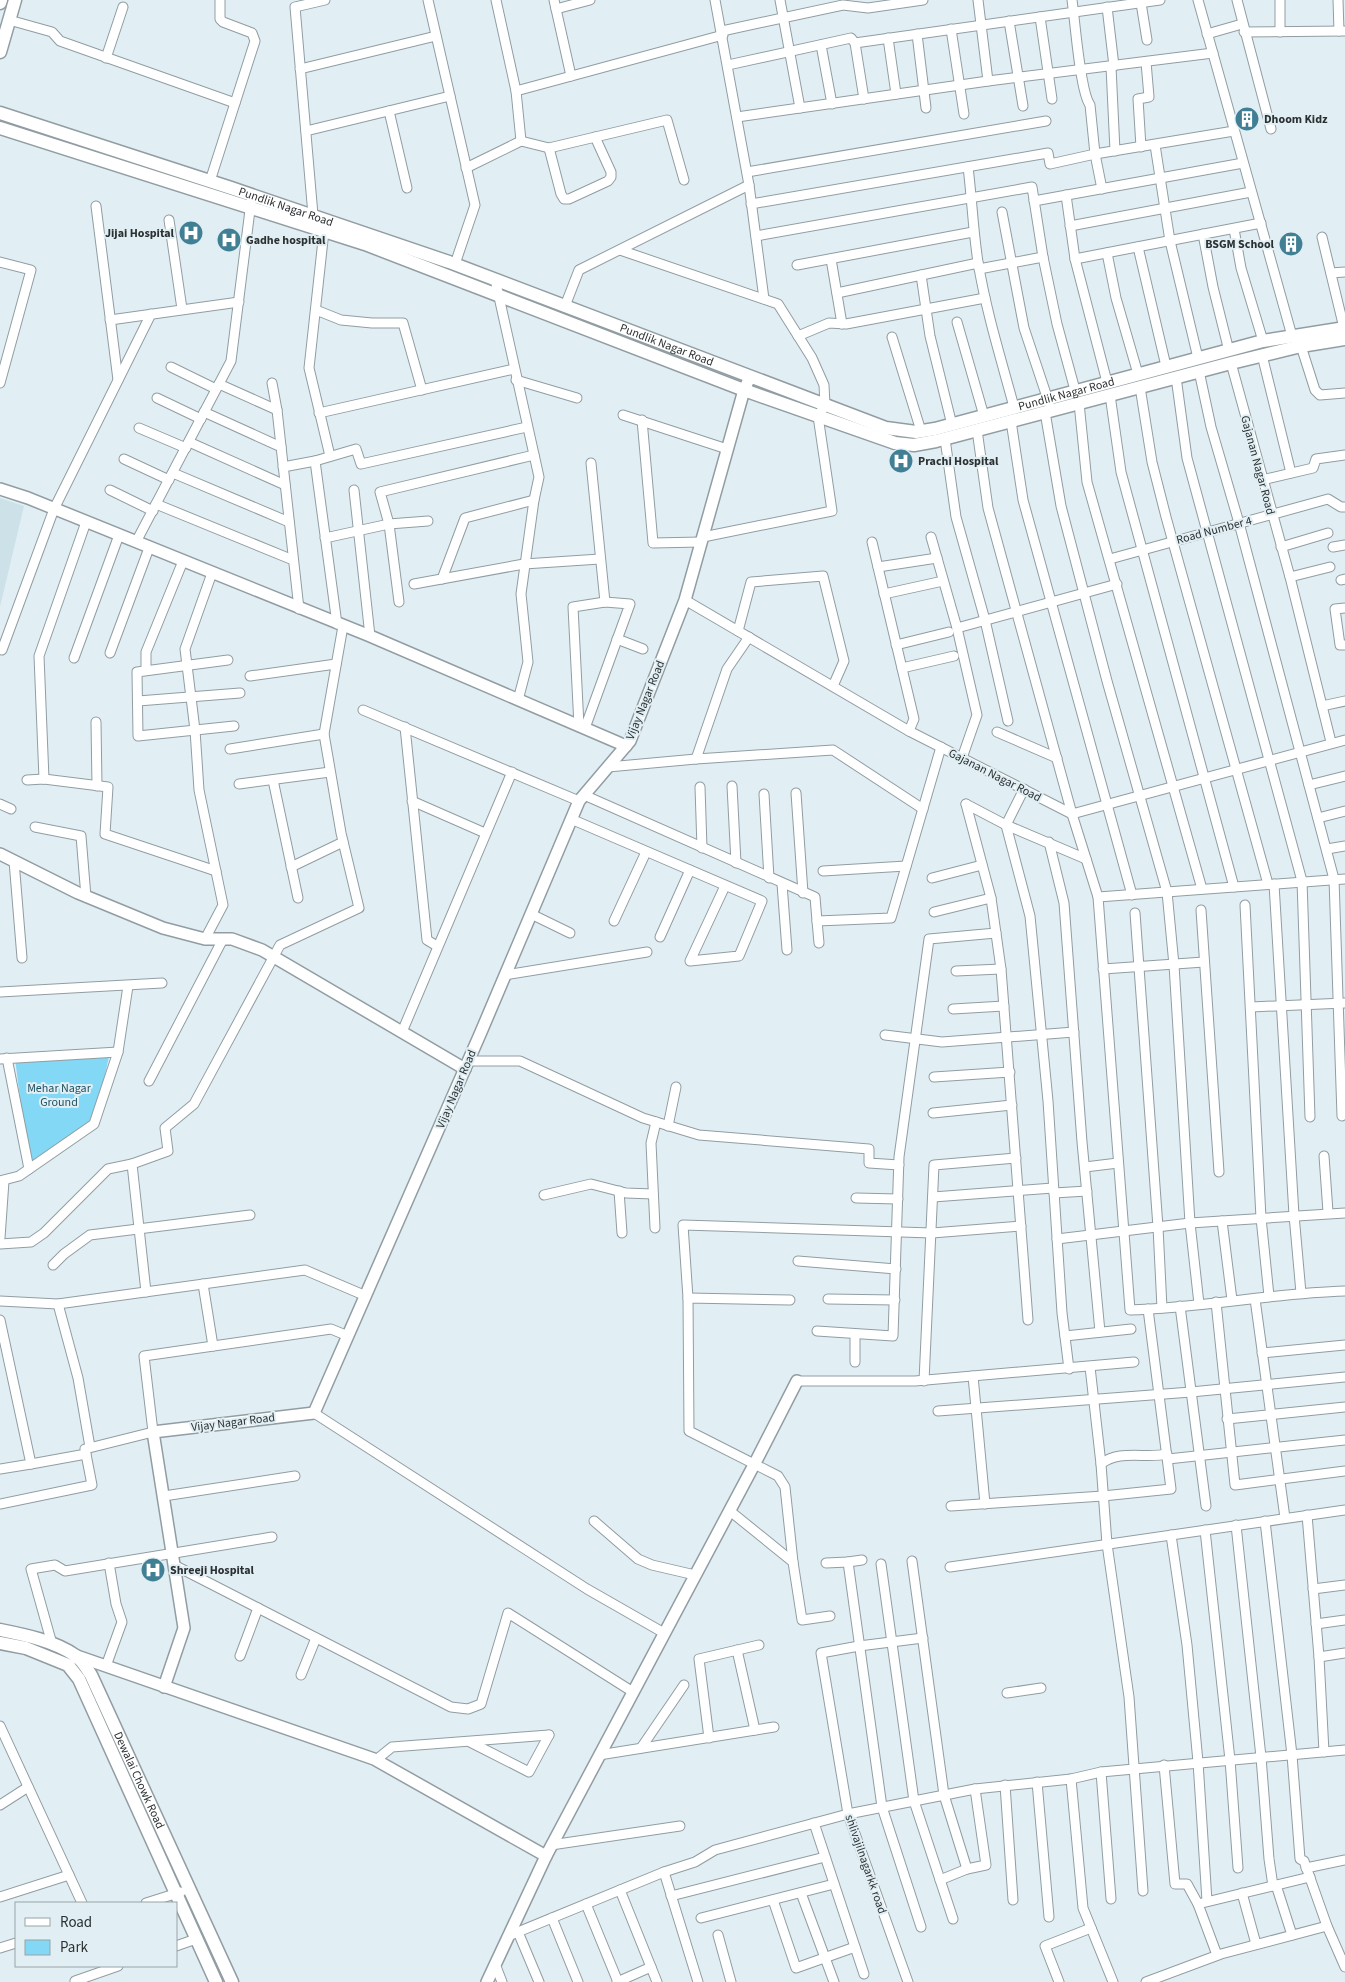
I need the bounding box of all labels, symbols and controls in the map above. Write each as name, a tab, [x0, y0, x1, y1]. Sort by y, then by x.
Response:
building icon: Dhoom Kidz	[1234, 106, 1260, 132]
place label: Dhoom Kidz	[1264, 111, 1328, 128]
street label: Pundlik Nagar Road	[236, 183, 336, 231]
hospital icon: Jijai Hospital	[178, 220, 204, 246]
place label: Jijai Hospital	[105, 225, 175, 242]
hospital icon: Gadhe hospital	[216, 227, 242, 253]
building icon: BSGM School	[1278, 231, 1304, 257]
place label: Gadhe hospital	[246, 232, 326, 249]
place label: BSGM School	[1205, 236, 1275, 253]
street label: Pundlik Nagar Road	[617, 320, 716, 371]
street label: Pundlik Nagar Road	[1016, 373, 1116, 415]
street label: Gajanan Nagar Road	[1236, 414, 1279, 517]
hospital icon: Prachi Hospital	[888, 448, 914, 474]
place label: Prachi Hospital	[918, 453, 999, 470]
street label: Road Number 4	[1174, 512, 1254, 549]
street label: Vijay Nagar Road	[622, 658, 669, 742]
street label: Gajanan Nagar Road	[945, 745, 1044, 806]
street label: Vijay Nagar Road	[432, 1047, 481, 1131]
park label: Mehar Nagar Ground	[27, 1080, 92, 1111]
street label: Vijay Nagar Road	[190, 1409, 276, 1436]
hospital icon: Shreeji Hospital	[140, 1557, 166, 1583]
place label: Shreeji Hospital	[170, 1562, 255, 1579]
street label: Dewalai Chowk Road	[109, 1729, 169, 1832]
street label: shlivajilnagarkk road	[841, 1812, 890, 1916]
legend	[15, 1902, 178, 1967]
text: Road	[60, 1912, 92, 1933]
text: Park	[60, 1937, 89, 1958]

